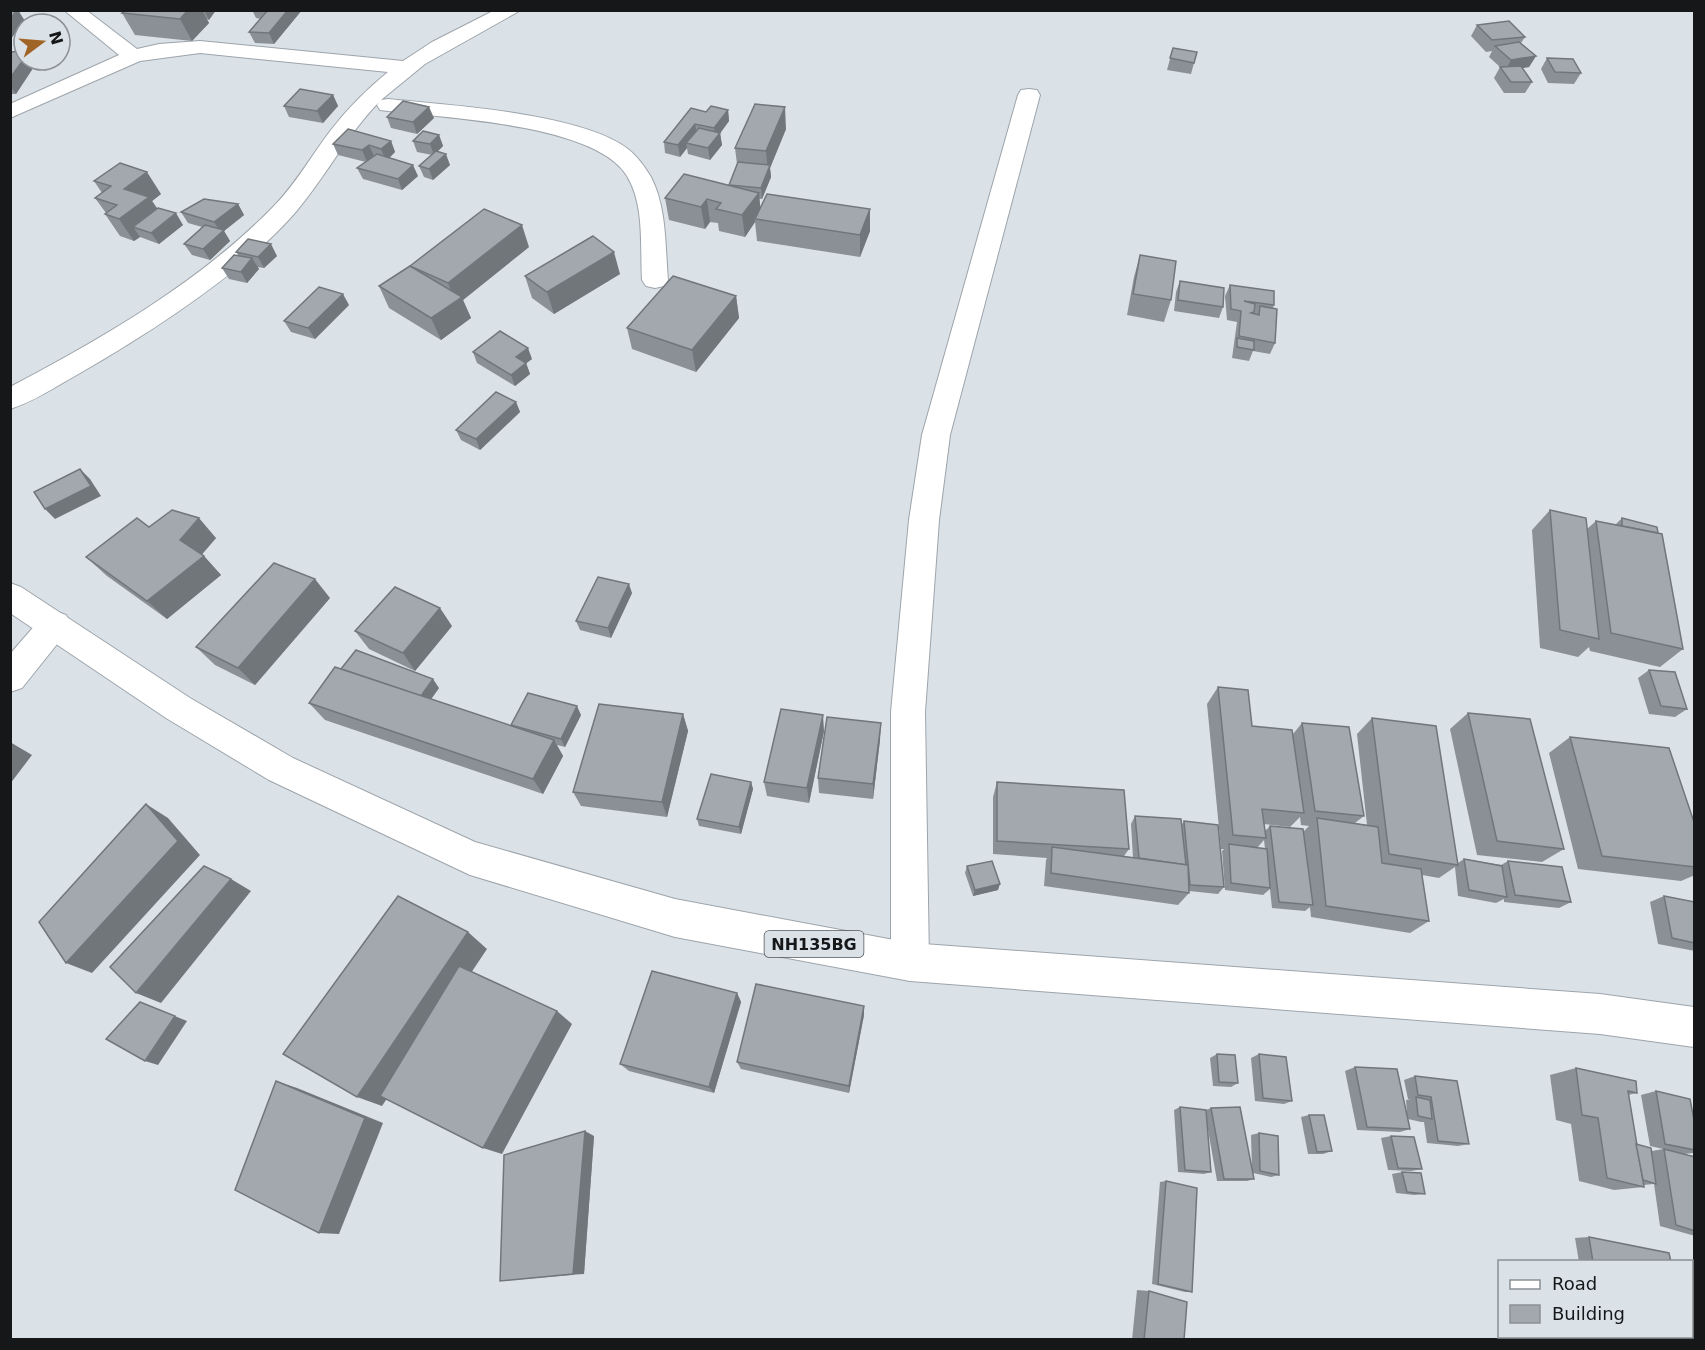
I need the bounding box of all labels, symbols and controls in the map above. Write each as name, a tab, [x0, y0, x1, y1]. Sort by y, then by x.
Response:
north arrow	[12, 12, 72, 72]
text: N	[45, 29, 67, 47]
road number: NH135BG	[764, 931, 864, 957]
legend	[1498, 1260, 1693, 1338]
text: Road	[1552, 1273, 1597, 1294]
text: Building	[1552, 1303, 1625, 1324]

